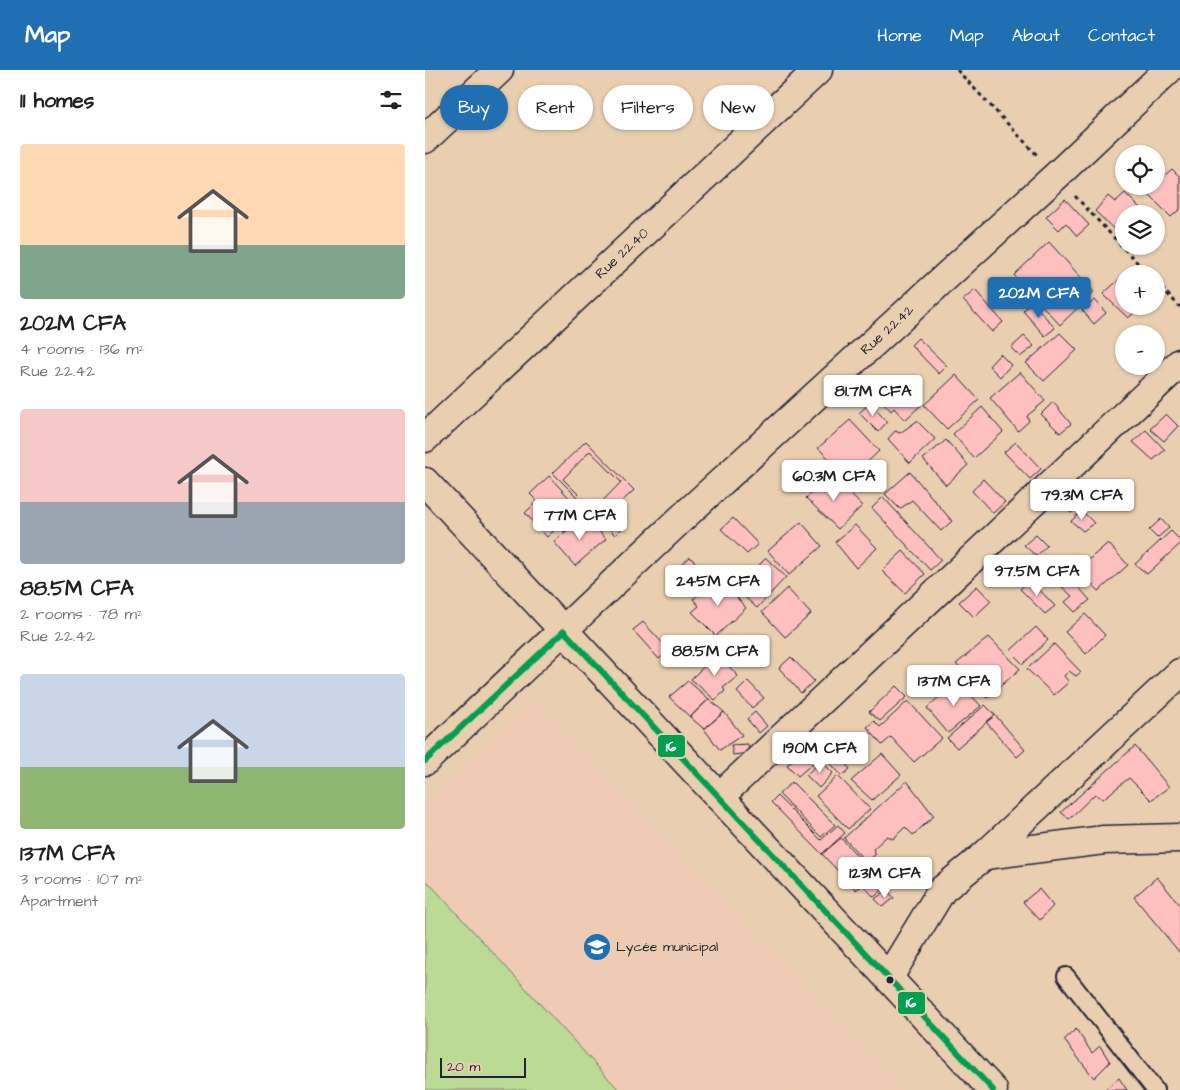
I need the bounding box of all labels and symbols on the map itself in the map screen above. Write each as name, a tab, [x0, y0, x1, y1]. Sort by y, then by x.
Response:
street label: Rue 22.40	[591, 223, 653, 284]
pin: 202M CFA	[987, 276, 1091, 319]
street label: Rue 22.42	[856, 301, 918, 360]
pin: 81.7M CFA	[816, 374, 930, 417]
pin: 60.3M CFA	[777, 460, 891, 502]
pin: 79.3M CFA	[1025, 478, 1139, 521]
pin: 77M CFA	[534, 498, 626, 541]
pin: 97.5M CFA	[980, 554, 1094, 597]
pin: 245M CFA	[666, 564, 770, 607]
pin: 88.5M CFA	[658, 634, 772, 677]
pin: 137M CFA	[902, 664, 1006, 707]
pin: 190M CFA	[768, 732, 872, 774]
line badge: 16	[657, 734, 686, 758]
text: 16	[666, 737, 677, 757]
pin: 123M CFA	[833, 856, 937, 899]
school or university icon: Lycée municipal	[582, 932, 612, 962]
place label: Lycée municipal	[616, 937, 718, 957]
unlabelled marker	[885, 975, 895, 985]
line badge: 16	[897, 991, 926, 1015]
text: 16	[906, 993, 917, 1013]
scale bar	[440, 1055, 526, 1078]

